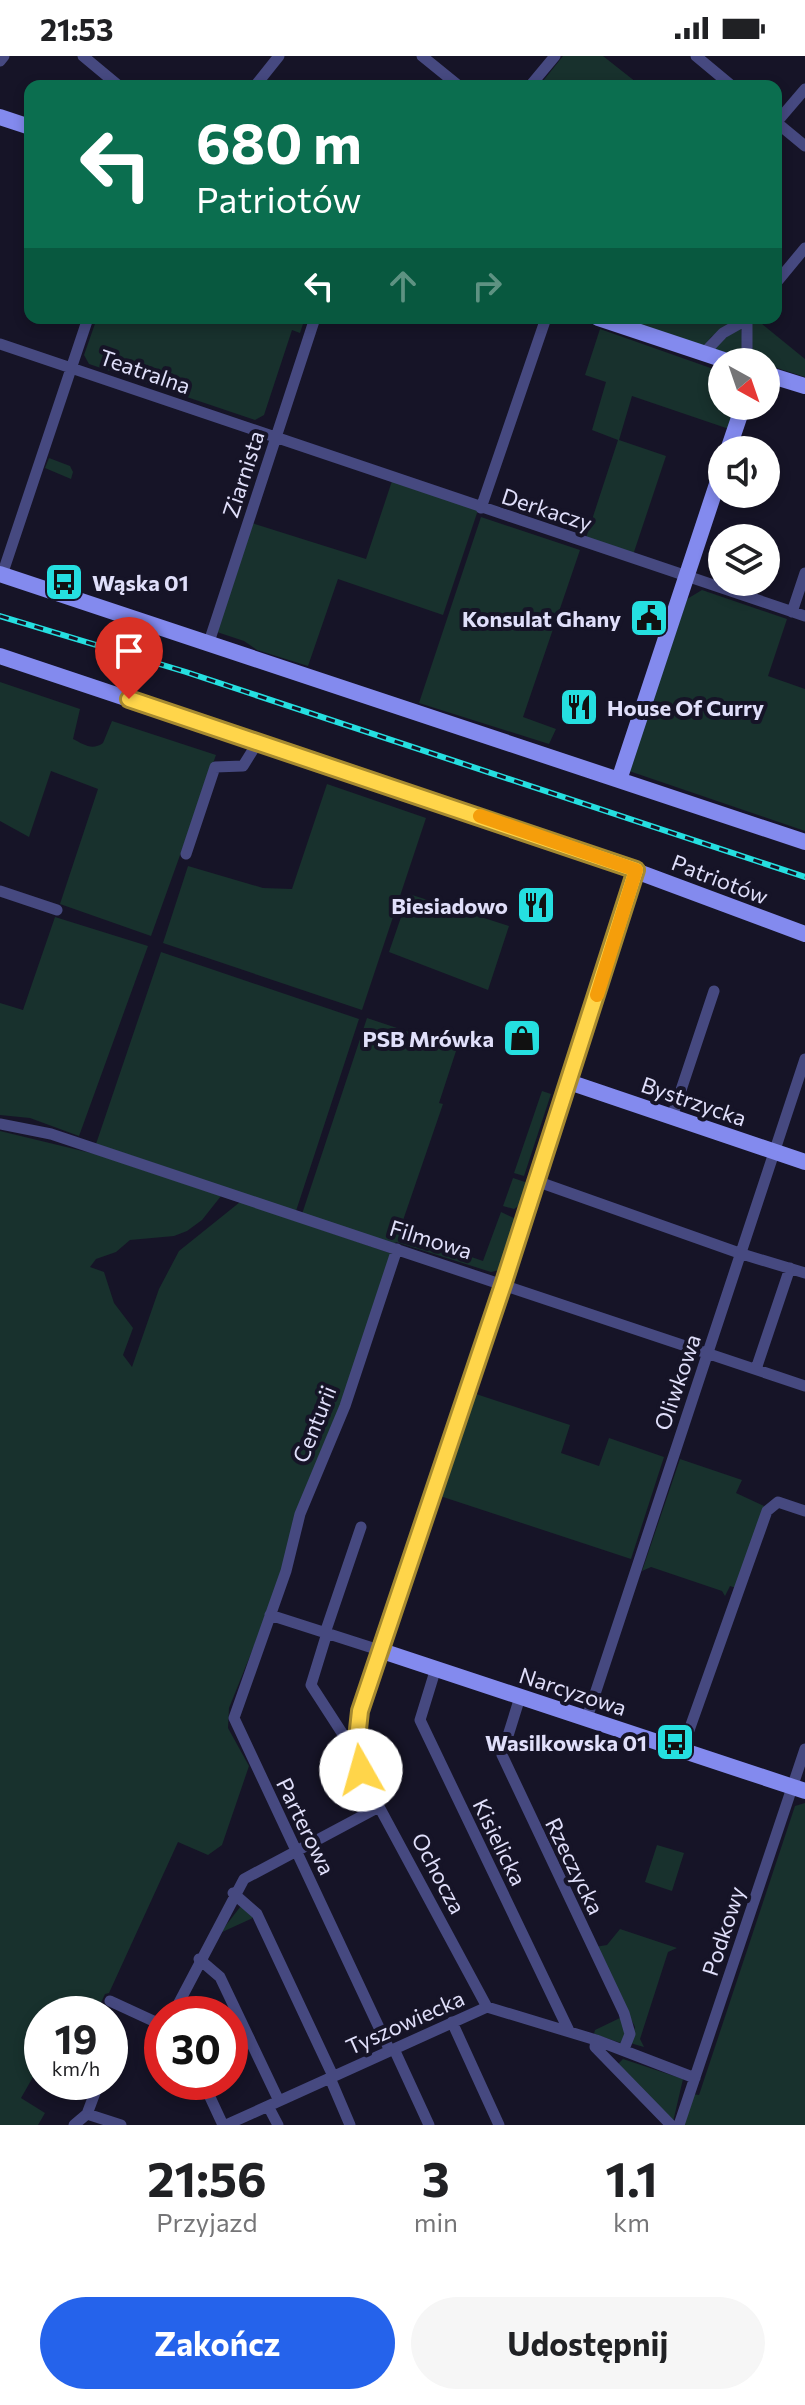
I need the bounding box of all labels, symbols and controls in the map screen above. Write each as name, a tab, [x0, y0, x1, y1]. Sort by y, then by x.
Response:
text: 21:53	[40, 10, 114, 47]
text: 680 m	[196, 107, 362, 176]
icon: left	[64, 112, 168, 216]
text: Patriotów	[196, 176, 361, 220]
icon: left	[297, 264, 341, 308]
icon: ahead	[381, 264, 425, 308]
icon: right	[465, 264, 509, 308]
street label: Teatralna	[96, 343, 194, 399]
north arrow	[708, 348, 780, 420]
map controls	[708, 348, 780, 596]
street label: Ziarnista	[216, 427, 270, 521]
button: sound	[708, 436, 780, 508]
street label: Derkaczy	[498, 482, 596, 536]
button: layers	[708, 524, 780, 596]
bus stop icon: Wąska 01	[43, 561, 85, 603]
place label: Wąska 01	[92, 569, 189, 596]
public building icon: Konsulat Ghany	[628, 597, 670, 639]
place label: Konsulat Ghany	[462, 605, 621, 632]
pin	[95, 617, 163, 699]
icon: arrive	[107, 629, 151, 673]
restaurant icon: House Of Curry	[558, 686, 600, 728]
place label: House Of Curry	[607, 694, 764, 721]
street label: Patriotów	[668, 848, 772, 910]
restaurant icon: Biesiadowo	[515, 884, 557, 926]
place label: Biesiadowo	[391, 892, 508, 919]
shop icon: PSB Mrówka	[501, 1017, 543, 1059]
place label: PSB Mrówka	[363, 1025, 494, 1052]
street label: Bystrzycka	[638, 1070, 750, 1132]
street label: Filmowa	[387, 1214, 475, 1264]
street label: Oliwkowa	[648, 1330, 706, 1434]
street label: Centurii	[286, 1382, 342, 1466]
street label: Narcyzowa	[516, 1661, 630, 1721]
bus stop icon: Wasilkowska 01	[654, 1721, 696, 1763]
position arrow	[319, 1728, 403, 1812]
place label: Wasilkowska 01	[485, 1729, 647, 1756]
street label: Parterowa	[271, 1773, 341, 1879]
street label: Kisielicka	[467, 1794, 533, 1890]
street label: Rzeczycka	[540, 1813, 610, 1919]
street label: Ochocza	[406, 1828, 472, 1918]
street label: Podkowy	[696, 1883, 750, 1979]
street label: Tyszowiecka	[342, 1984, 468, 2060]
speed limit sign: 30	[144, 1996, 248, 2100]
text: 19	[55, 2013, 97, 2062]
text: km/h	[52, 2056, 100, 2080]
text: 21:56	[147, 2148, 267, 2207]
text: 3	[422, 2148, 450, 2207]
text: 1.1	[605, 2148, 658, 2207]
text: Przyjazd	[156, 2206, 257, 2237]
text: min	[414, 2206, 458, 2237]
text: km	[613, 2206, 650, 2237]
button: Zakończ	[40, 2297, 395, 2389]
button: Udostępnij	[411, 2297, 765, 2389]

